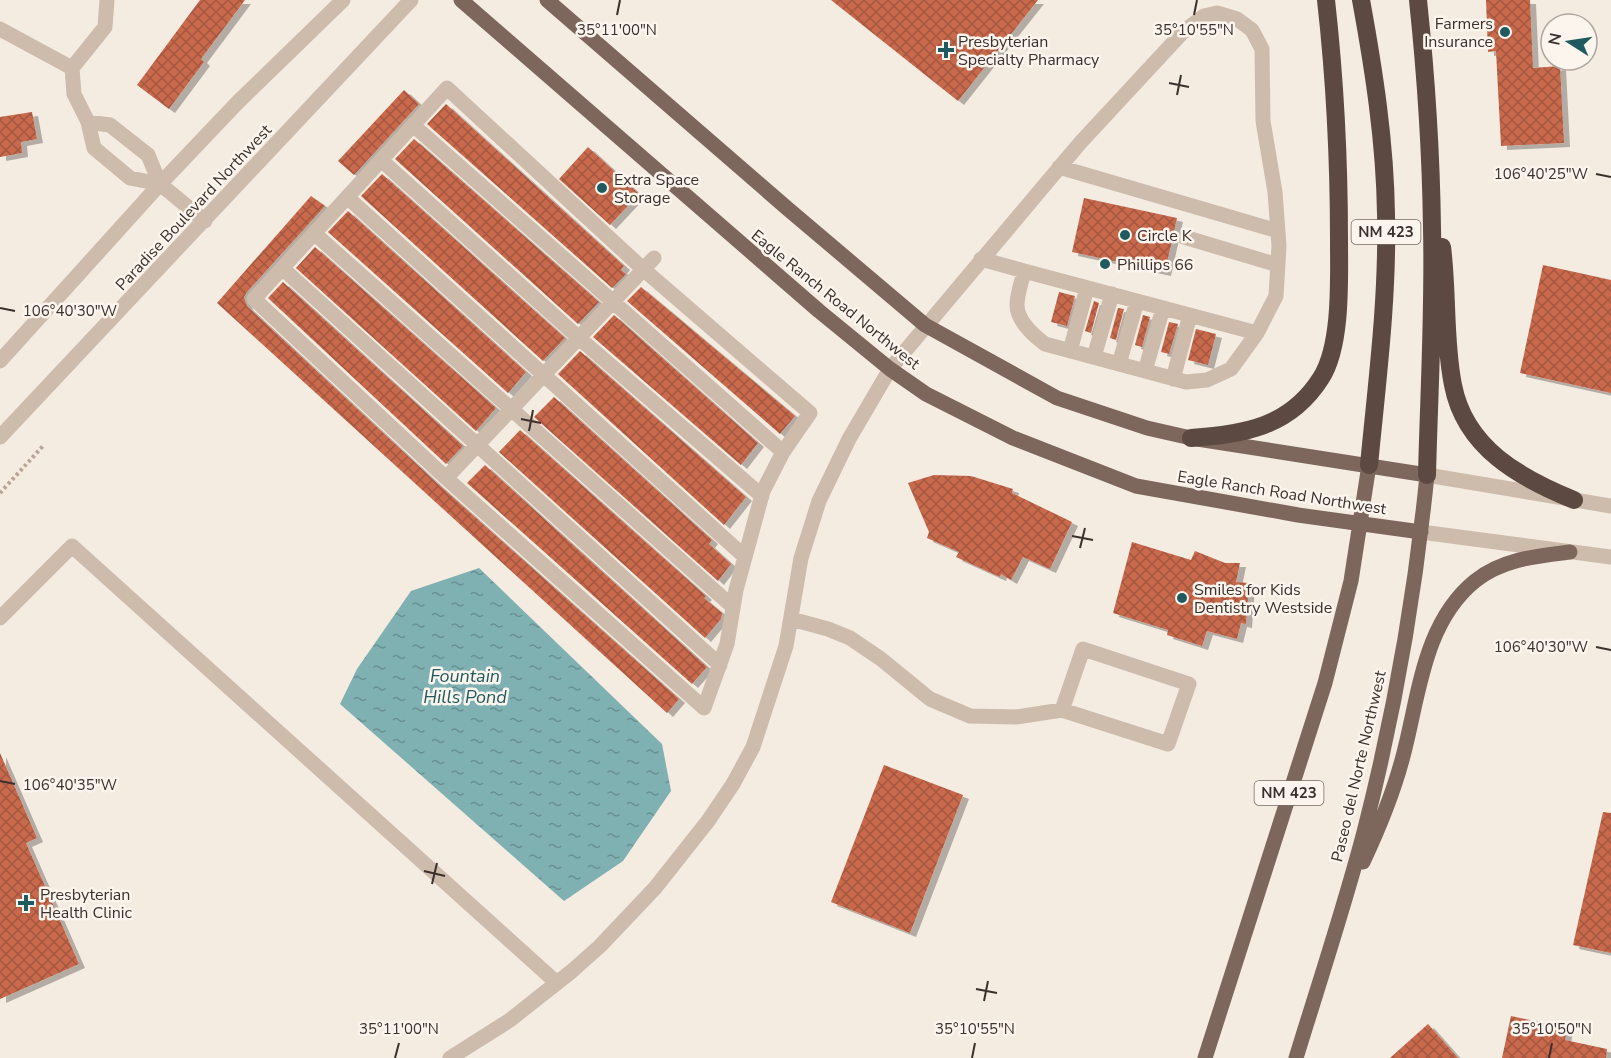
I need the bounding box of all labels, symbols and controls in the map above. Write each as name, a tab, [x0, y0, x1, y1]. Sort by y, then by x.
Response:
north arrow	[1539, 12, 1599, 72]
place label: Farmers Insurance	[1424, 13, 1493, 53]
text: 35°11'00"N	[577, 20, 657, 40]
text: 35°10'55"N	[1154, 20, 1234, 40]
marker: Farmers Insurance	[1498, 25, 1512, 39]
place label: Presbyterian Specialty Pharmacy	[958, 31, 1100, 71]
text: N	[1543, 31, 1567, 47]
marker: Presbyterian Specialty Pharmacy	[939, 43, 953, 57]
street label: Paradise Boulevard Northwest	[111, 120, 277, 296]
text: 106°40'25"W	[1494, 164, 1589, 184]
place label: Extra Space Storage	[614, 169, 699, 209]
marker: Extra Space Storage	[595, 181, 609, 195]
road number: NM 423	[1352, 220, 1420, 244]
street label: Eagle Ranch Road Northwest	[746, 225, 925, 375]
place label: Circle K	[1137, 225, 1193, 247]
marker: Circle K	[1118, 228, 1132, 242]
place label: Phillips 66	[1117, 254, 1193, 276]
marker: Phillips 66	[1098, 257, 1112, 271]
text: 106°40'30"W	[23, 301, 118, 321]
street label: Eagle Ranch Road Northwest	[1176, 466, 1388, 520]
place label: Smiles for Kids Dentistry Westside	[1194, 579, 1332, 619]
marker: Smiles for Kids Dentistry Westside	[1175, 591, 1189, 605]
text: 106°40'30"W	[1494, 637, 1589, 657]
water label: Fountain Hills Pond	[423, 664, 507, 709]
street label: Paseo del Norte Northwest	[1326, 668, 1392, 864]
text: 106°40'35"W	[23, 775, 118, 795]
road number: NM 423	[1254, 781, 1324, 805]
place label: Presbyterian Health Clinic	[40, 884, 133, 924]
marker: Presbyterian Health Clinic	[17, 894, 35, 912]
text: 35°11'00"N	[359, 1019, 439, 1039]
text: 35°10'55"N	[935, 1019, 1015, 1039]
text: 35°10'50"N	[1512, 1019, 1592, 1039]

